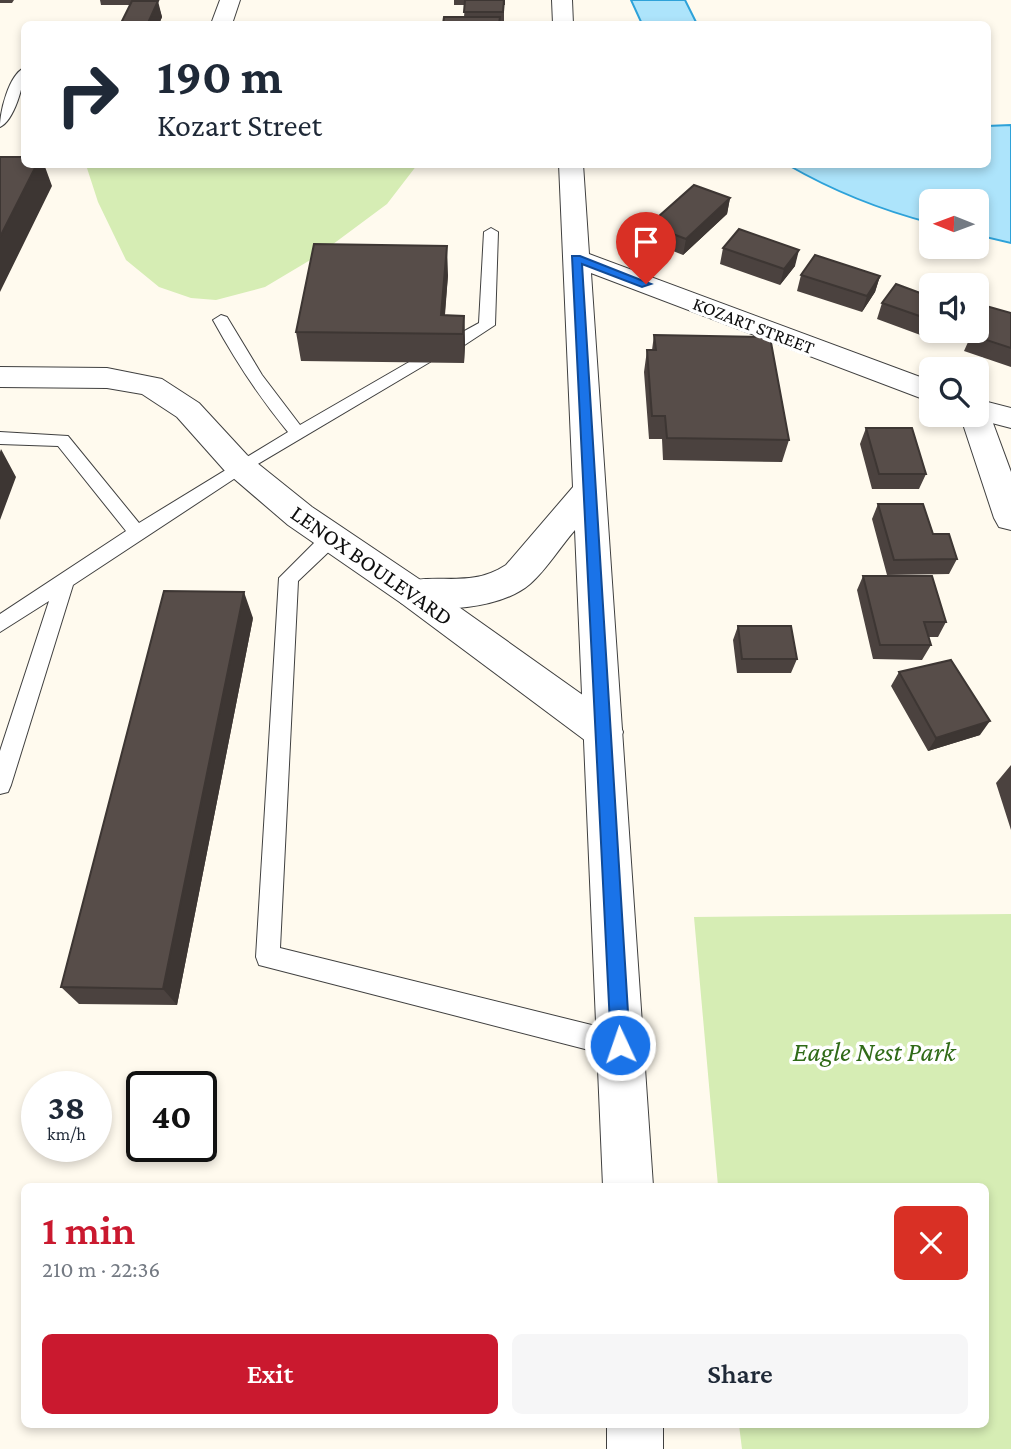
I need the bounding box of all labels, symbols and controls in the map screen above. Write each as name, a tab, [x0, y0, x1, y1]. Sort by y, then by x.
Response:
icon: right	[42, 49, 133, 140]
text: 190 m	[157, 49, 283, 104]
text: Kozart Street	[157, 107, 322, 143]
north arrow	[919, 189, 989, 259]
map controls	[919, 189, 989, 427]
pin	[616, 212, 676, 284]
icon: arrive	[627, 223, 665, 261]
button: sound	[919, 273, 989, 343]
street label: KOZART STREET	[690, 293, 818, 359]
button: search	[919, 357, 989, 427]
street label: LENOX BOULEVARD	[286, 499, 458, 631]
position arrow	[583, 1008, 657, 1082]
park label: Eagle Nest Park	[793, 1036, 957, 1067]
speed limit sign: 40	[126, 1071, 217, 1162]
text: 38	[48, 1088, 85, 1127]
text: km/h	[47, 1124, 86, 1144]
text: 1 min	[42, 1206, 135, 1253]
button: close	[894, 1206, 968, 1280]
text: 210 m · 22:36	[42, 1256, 160, 1282]
button: Exit	[42, 1334, 498, 1414]
button: Share	[512, 1334, 968, 1414]

